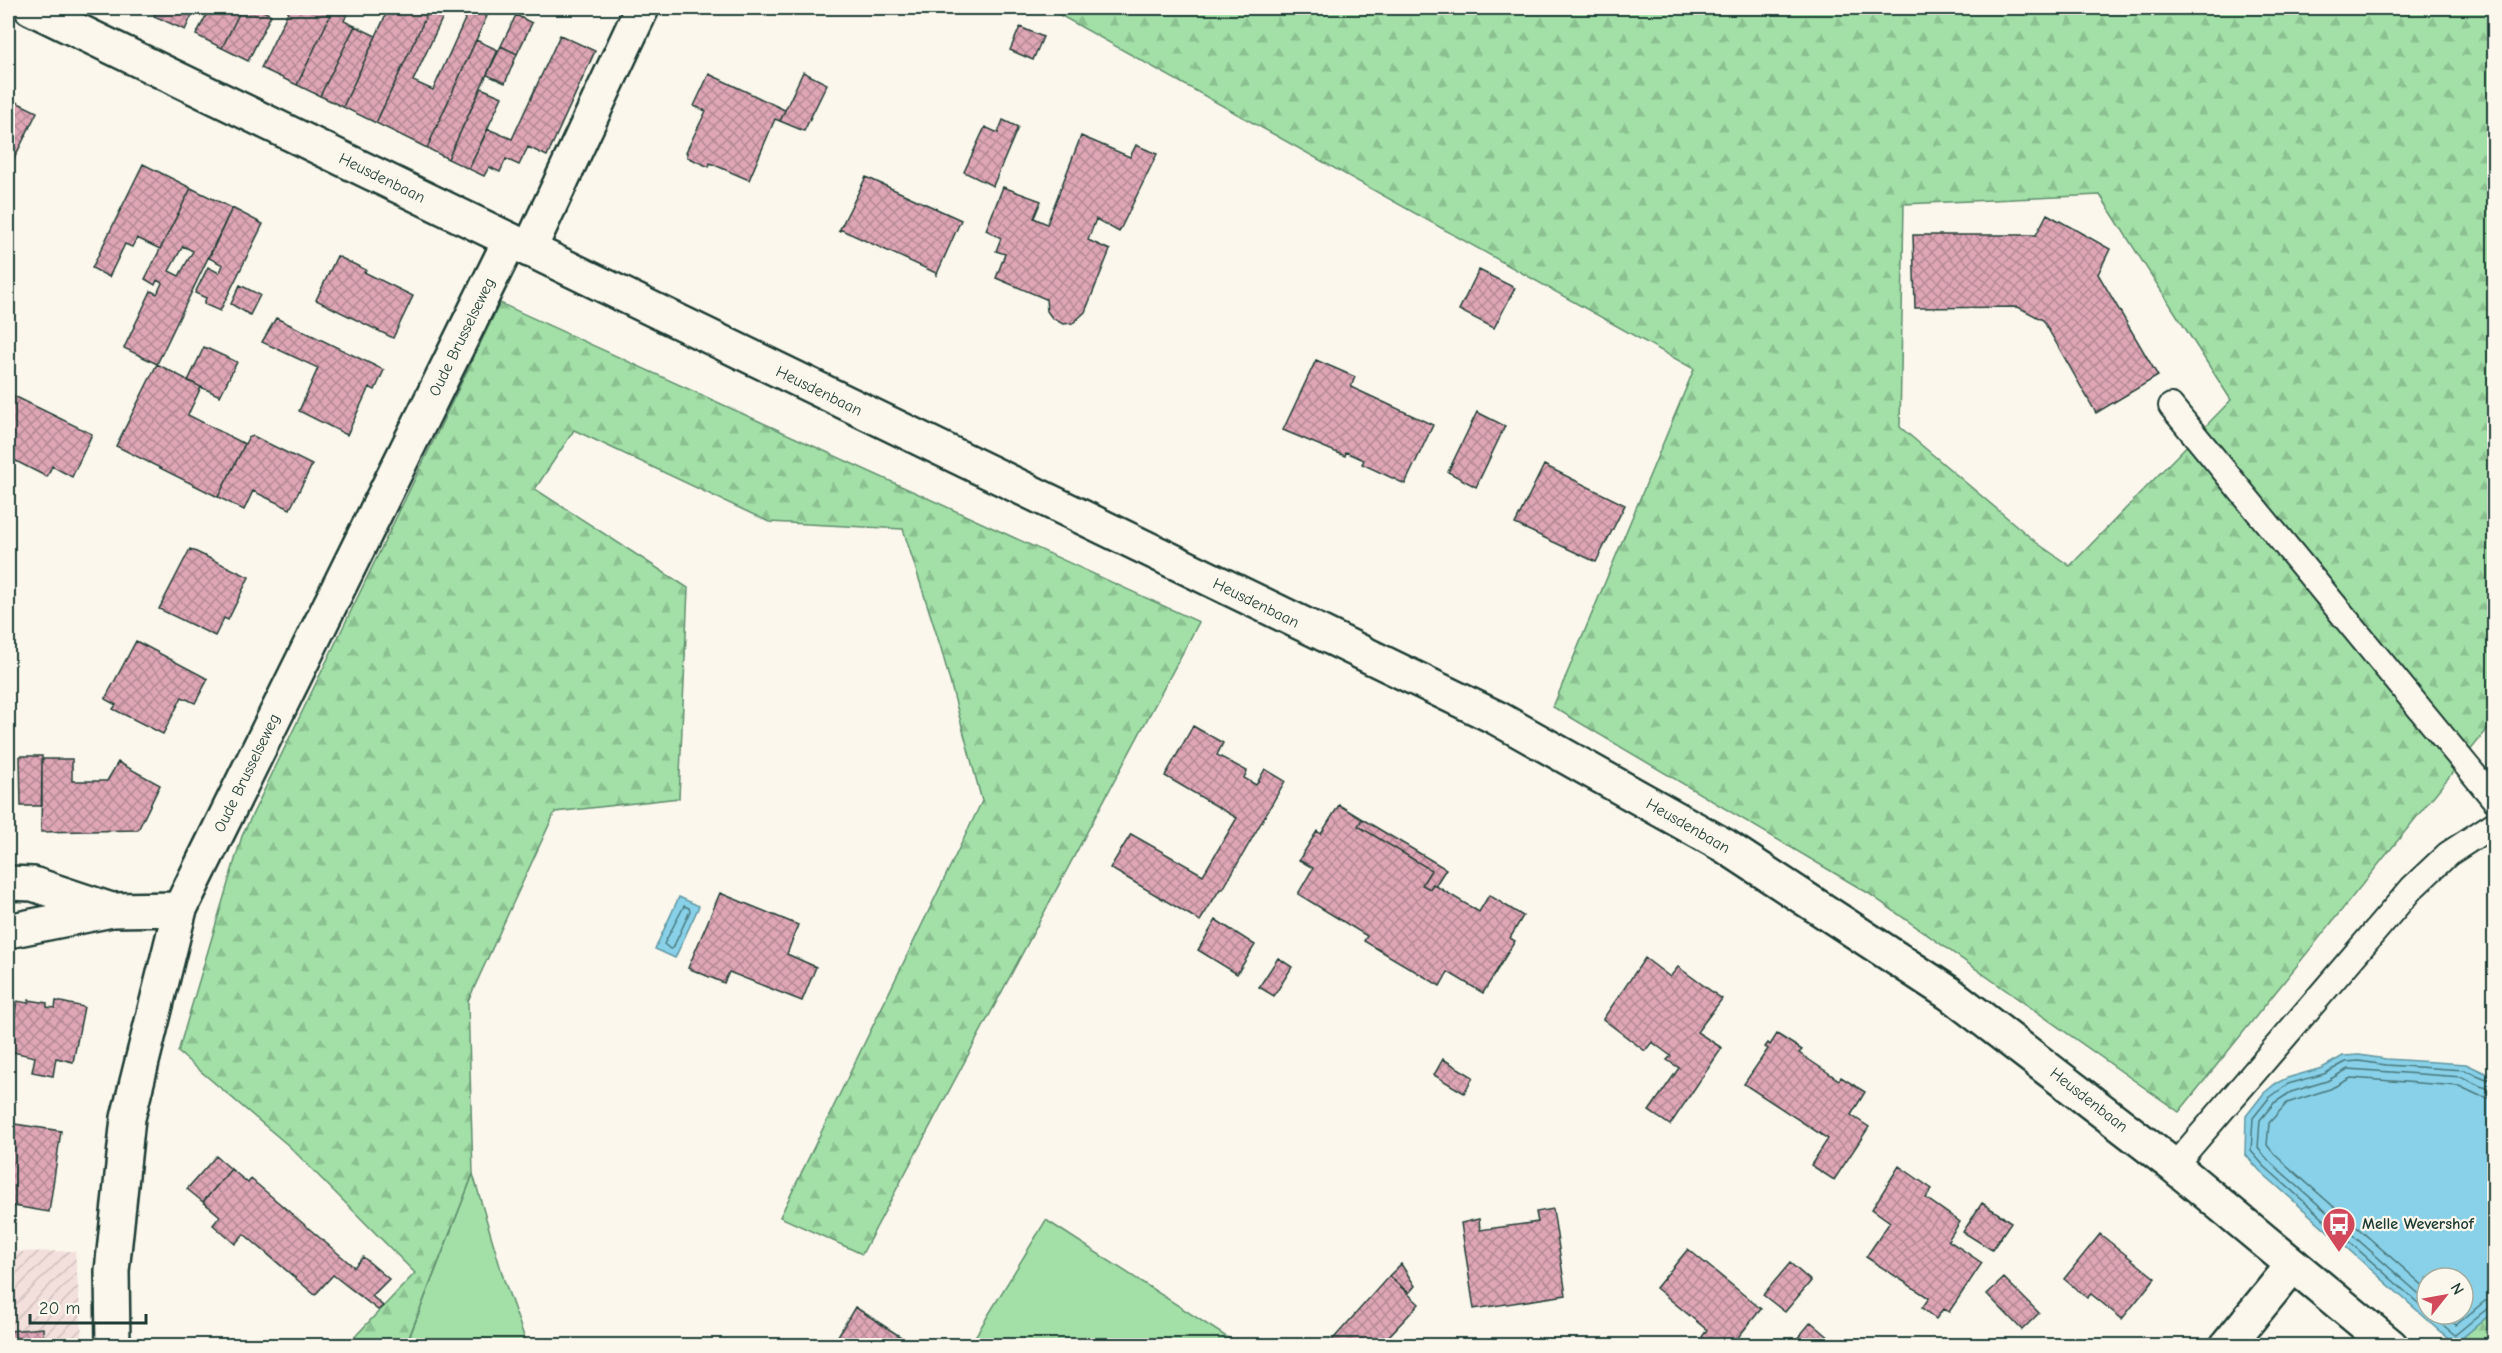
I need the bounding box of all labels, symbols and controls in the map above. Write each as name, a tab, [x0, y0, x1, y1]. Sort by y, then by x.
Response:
street label: Heusdenbaan	[336, 149, 428, 207]
street label: Oude Brusselseweg	[425, 275, 499, 399]
street label: Heusdenbaan	[773, 362, 865, 420]
street label: Heusdenbaan	[1210, 574, 1302, 632]
street label: Oude Brusselseweg	[210, 711, 284, 835]
street label: Heusdenbaan	[1643, 795, 1733, 857]
street label: Heusdenbaan	[2047, 1064, 2131, 1136]
bus stop icon: Melle Wevershof	[2321, 1206, 2357, 1253]
place label: Melle Wevershof	[2362, 1215, 2475, 1233]
north arrow	[2415, 1266, 2475, 1326]
text: N	[2447, 1280, 2467, 1298]
scale bar	[30, 1287, 146, 1325]
text: 20 m	[39, 1298, 80, 1319]

